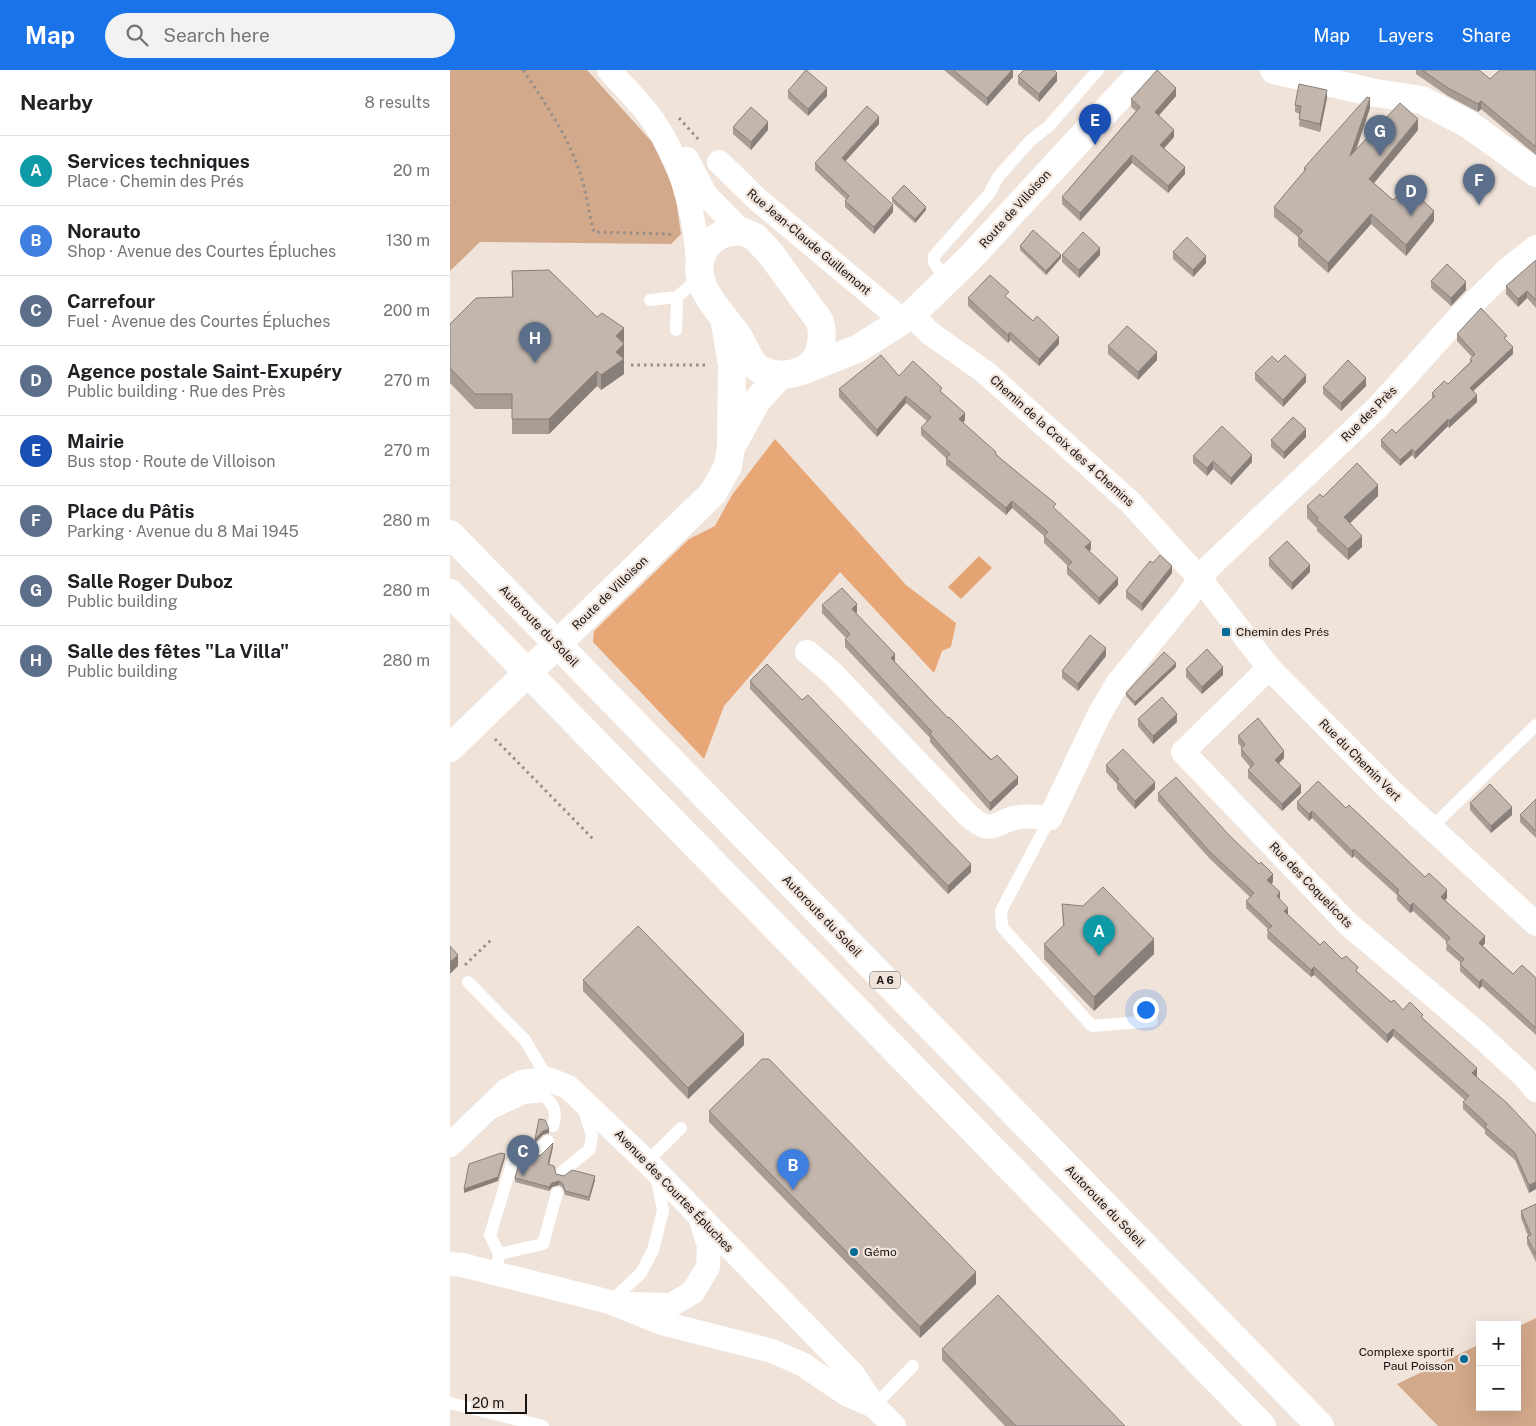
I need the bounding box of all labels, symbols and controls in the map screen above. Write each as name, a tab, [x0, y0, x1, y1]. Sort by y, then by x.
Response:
search box	[105, 13, 455, 58]
text: Map	[25, 21, 75, 49]
icon: search	[123, 21, 151, 49]
text: Search here	[163, 24, 270, 46]
text: Map	[1314, 25, 1350, 46]
text: Layers	[1378, 25, 1434, 46]
text: Share	[1462, 25, 1511, 46]
text: Nearby	[20, 90, 93, 115]
text: 8 results	[365, 93, 430, 112]
pin: E	[1079, 104, 1111, 145]
pin: G	[1364, 115, 1396, 156]
text: Services techniques	[67, 150, 250, 172]
text: A	[30, 161, 42, 180]
text: 20 m	[393, 161, 430, 180]
pin: F	[1463, 164, 1495, 205]
street label: Route de Villoison	[976, 167, 1054, 251]
text: Place · Chemin des Prés	[67, 172, 244, 191]
pin: D	[1395, 175, 1427, 216]
street label: Rue Jean-Claude Guillemont	[744, 186, 874, 298]
text: Norauto	[67, 220, 141, 242]
text: B	[31, 231, 41, 250]
text: 130 m	[386, 231, 430, 250]
text: Shop · Avenue des Courtes Épluches	[67, 242, 336, 261]
text: Carrefour	[67, 290, 155, 312]
text: C	[30, 301, 42, 320]
text: 200 m	[383, 301, 430, 320]
text: Fuel · Avenue des Courtes Épluches	[67, 312, 330, 331]
pin: H	[519, 322, 551, 363]
text: Agence postale Saint-Exupéry	[67, 360, 342, 382]
text: D	[30, 371, 42, 390]
text: 270 m	[384, 371, 430, 390]
street label: Chemin de la Croix des 4 Chemins	[987, 373, 1137, 509]
text: Public building · Rue des Près	[67, 382, 285, 401]
street label: Rue des Près	[1338, 383, 1400, 445]
text: Mairie	[67, 430, 124, 452]
text: E	[31, 441, 41, 460]
text: 270 m	[384, 441, 430, 460]
text: Bus stop · Route de Villoison	[67, 452, 275, 471]
text: Place du Pâtis	[67, 500, 194, 522]
text: F	[31, 511, 41, 530]
text: 280 m	[383, 511, 430, 530]
text: Parking · Avenue du 8 Mai 1945	[67, 522, 299, 541]
street label: Route de Villoison	[569, 553, 651, 633]
text: Salle Roger Duboz	[67, 570, 233, 592]
text: G	[30, 581, 42, 600]
text: 280 m	[383, 581, 430, 600]
street label: Autoroute du Soleil	[497, 582, 582, 670]
text: Public building	[67, 592, 178, 611]
place label: Chemin des Prés	[1236, 625, 1329, 639]
marker: Chemin des Prés	[1220, 626, 1232, 638]
text: Salle des fêtes "La Villa"	[67, 640, 289, 662]
text: H	[30, 651, 42, 670]
text: 280 m	[383, 651, 430, 670]
text: Public building	[67, 662, 178, 681]
street label: Rue du Chemin Vert	[1316, 716, 1404, 804]
street label: Rue des Coquelicots	[1267, 839, 1355, 931]
street label: Autoroute du Soleil	[780, 872, 865, 960]
pin: A	[1083, 915, 1115, 956]
road number: A 6	[870, 972, 900, 988]
your location	[1133, 997, 1159, 1023]
street label: Avenue des Courtes Épluches	[612, 1127, 736, 1255]
pin: C	[507, 1135, 539, 1176]
pin: B	[777, 1149, 809, 1190]
street label: Autoroute du Soleil	[1063, 1162, 1148, 1250]
place label: Gémo	[864, 1245, 897, 1259]
marker: Gémo	[848, 1246, 860, 1258]
map controls	[1476, 1321, 1521, 1411]
button: +	[1476, 1321, 1521, 1366]
place label: Complexe sportif Paul Poisson	[1359, 1345, 1454, 1373]
marker: Complexe sportif Paul Poisson	[1458, 1353, 1470, 1365]
button: −	[1476, 1366, 1521, 1411]
scale bar	[465, 1391, 528, 1414]
text: 20 m	[472, 1395, 504, 1411]

